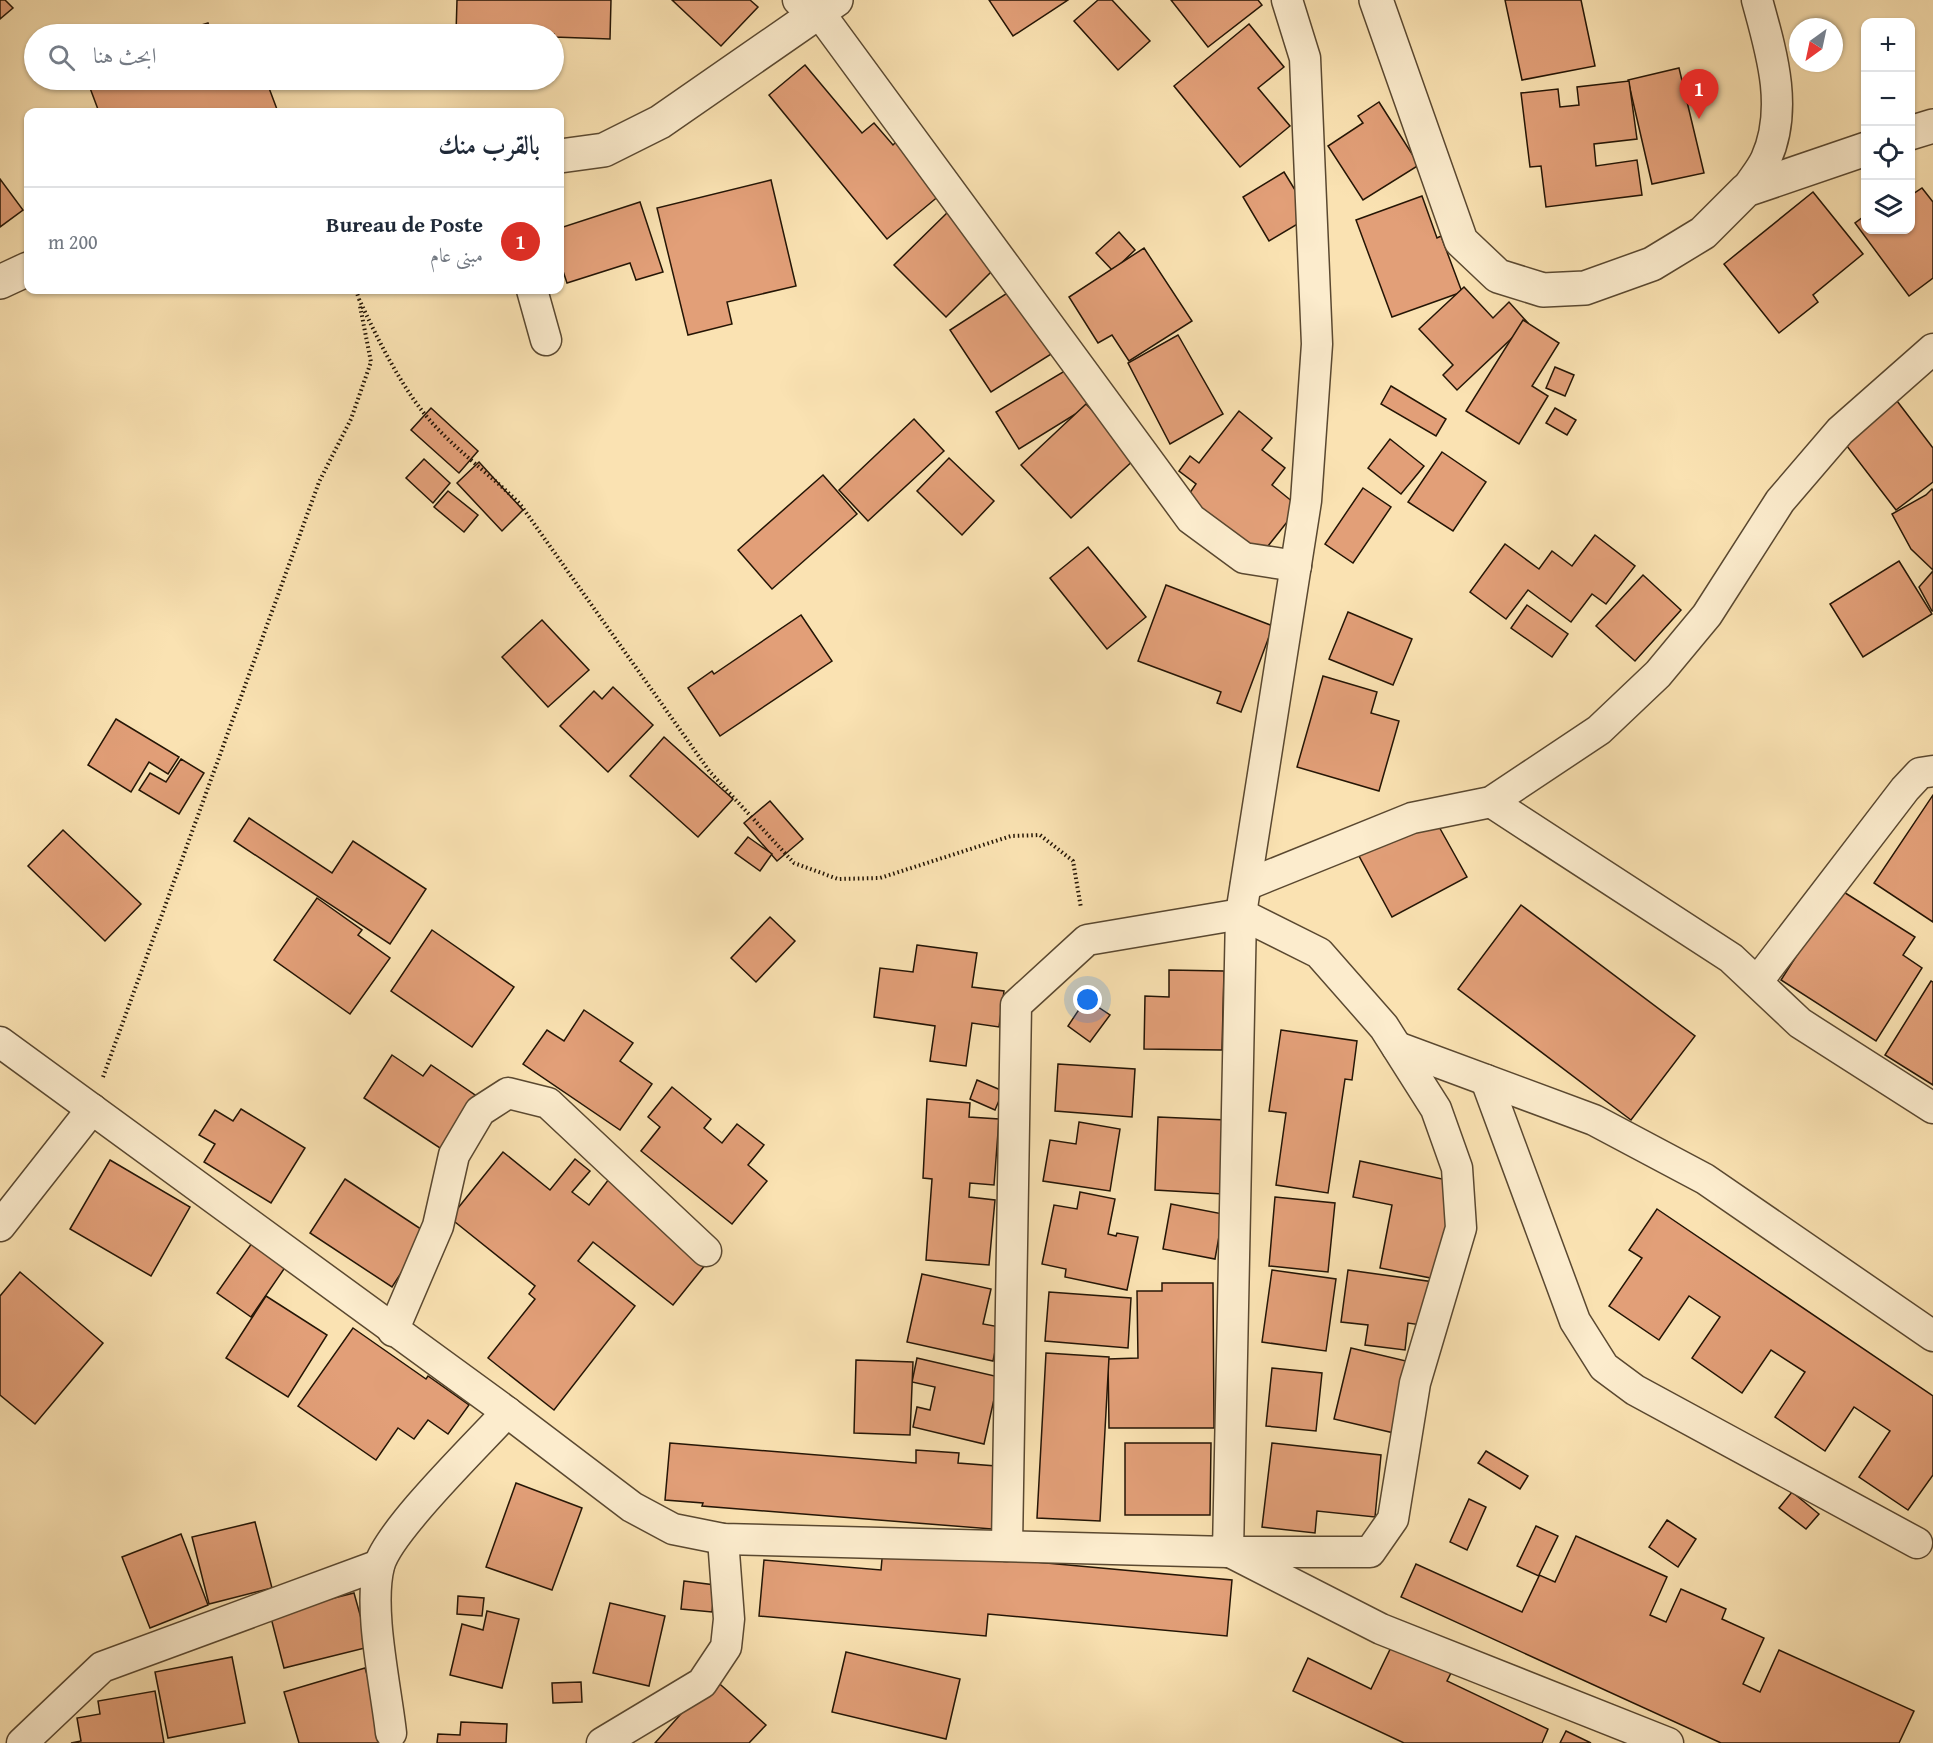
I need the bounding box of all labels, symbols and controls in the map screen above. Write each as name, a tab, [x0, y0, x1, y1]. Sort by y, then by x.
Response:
north arrow	[1789, 18, 1843, 72]
map controls	[1861, 18, 1915, 234]
button: +	[1861, 18, 1915, 72]
search box	[24, 24, 564, 90]
text: ابحث هنا	[93, 39, 157, 71]
icon: search	[45, 41, 78, 74]
pin: 1	[1680, 70, 1718, 119]
button: −	[1861, 72, 1915, 126]
text: بالقرب منك	[438, 125, 540, 164]
button: locate	[1861, 126, 1915, 180]
button: layers	[1861, 180, 1915, 234]
text: Bureau de Poste	[326, 208, 483, 240]
text: 200 m	[48, 227, 98, 256]
text: 1	[515, 227, 526, 256]
text: مبنى عام	[430, 240, 483, 269]
your location	[1073, 985, 1102, 1014]

